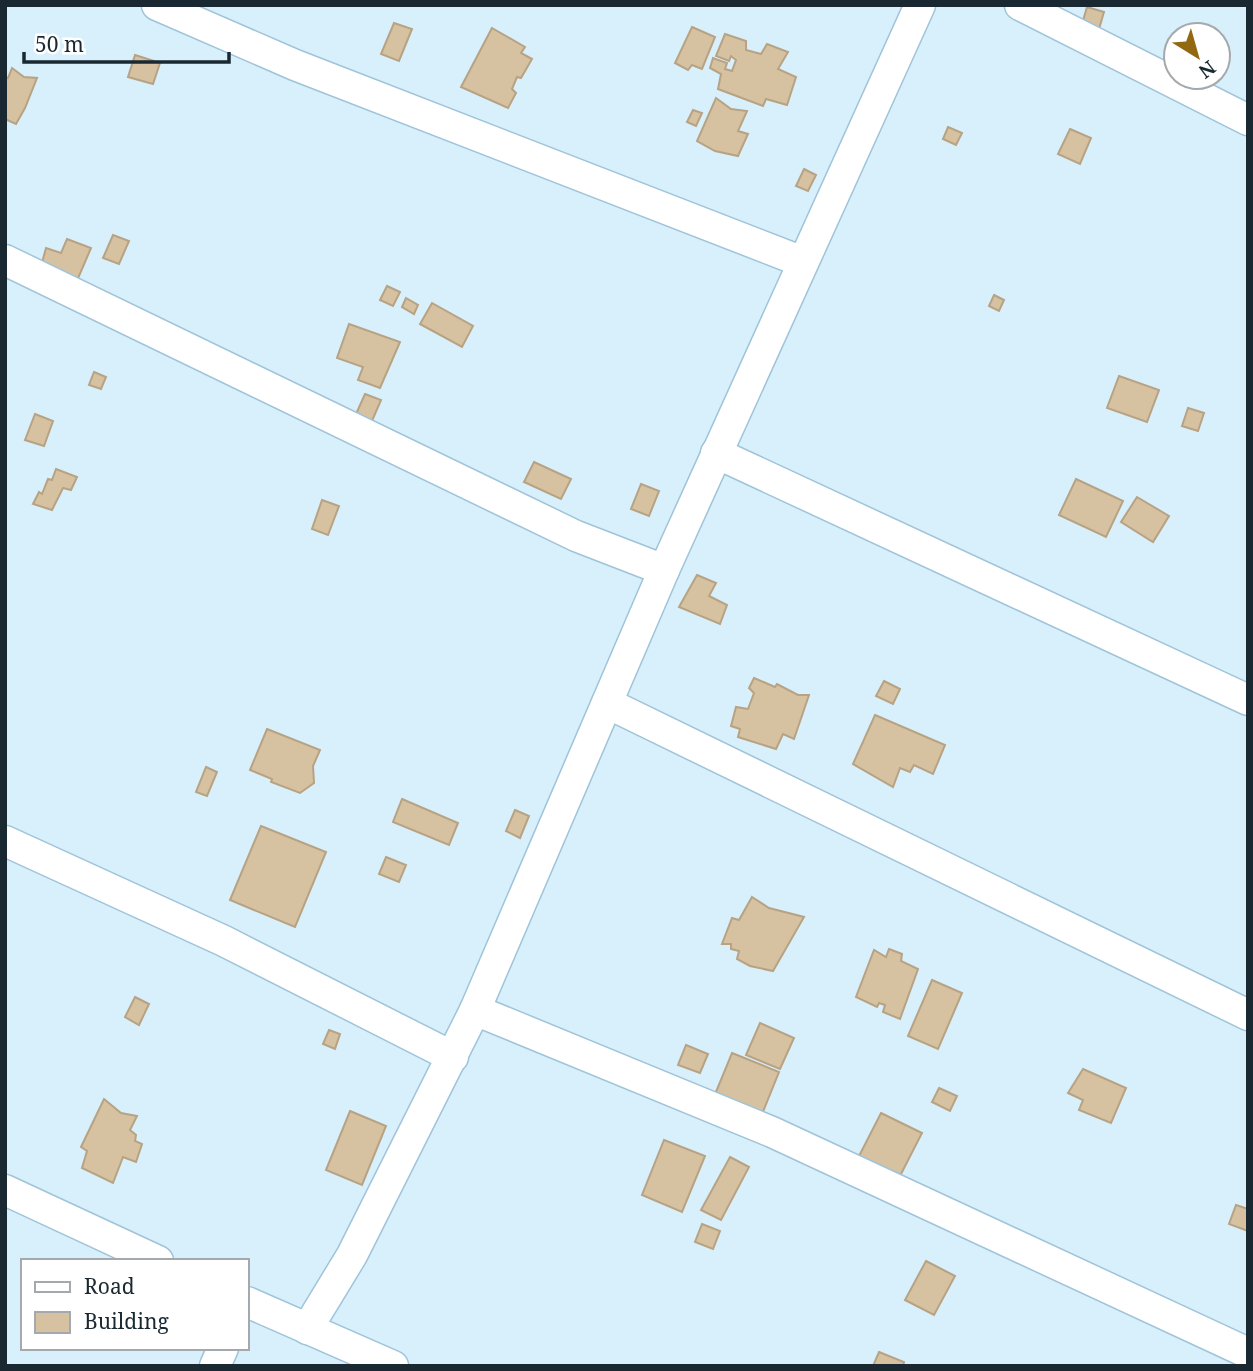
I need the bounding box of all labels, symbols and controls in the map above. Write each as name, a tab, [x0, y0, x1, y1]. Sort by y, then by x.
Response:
scale bar	[24, 21, 229, 65]
north arrow	[1162, 21, 1232, 91]
text: 50 m	[35, 30, 84, 58]
text: N	[1193, 55, 1221, 84]
legend	[21, 1259, 248, 1350]
text: Road	[84, 1272, 135, 1300]
text: Building	[84, 1307, 169, 1335]

